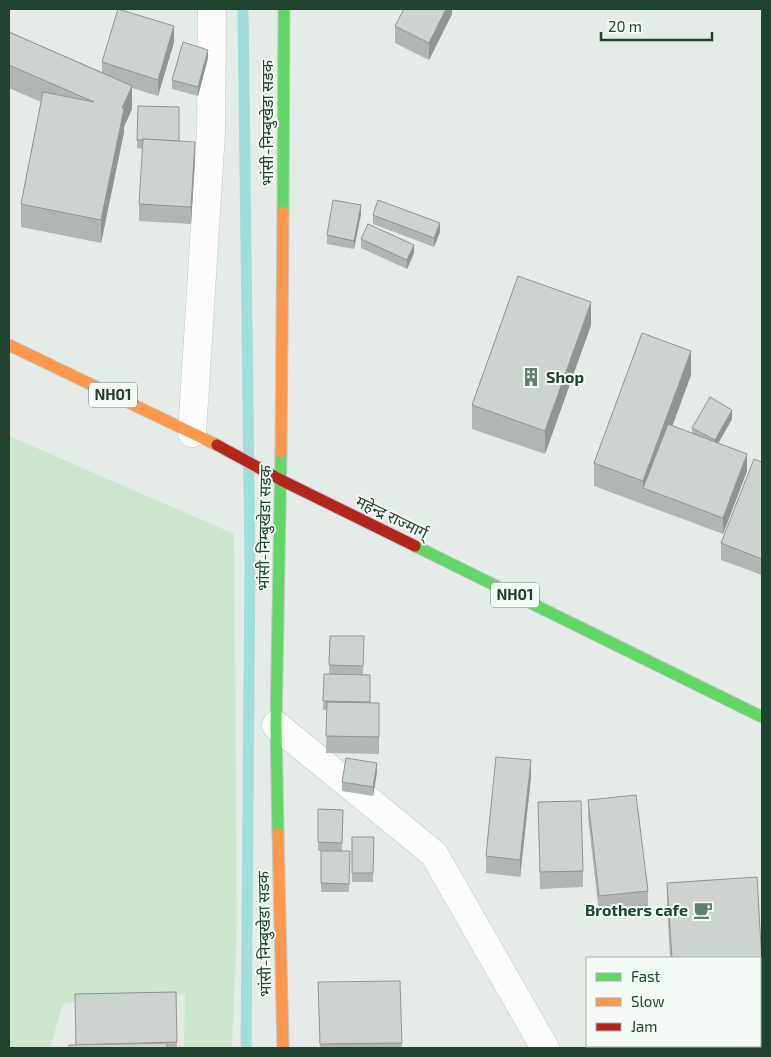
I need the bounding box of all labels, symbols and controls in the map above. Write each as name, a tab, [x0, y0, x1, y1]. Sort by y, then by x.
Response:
scale bar	[601, 10, 712, 42]
text: 20 m	[608, 17, 642, 35]
street label: भांसी-निम्बुखेडा सडक	[257, 59, 278, 186]
building icon: Shop	[520, 366, 542, 388]
place label: Shop	[546, 367, 584, 386]
road number: NH01	[89, 382, 137, 408]
street label: भांसी-निम्बुखेडा सडक	[253, 464, 276, 591]
street label: महेन्द्र राज्मार्ग्	[352, 491, 434, 545]
road number: NH01	[491, 582, 539, 608]
street label: भांसी-निम्बुखेडा सडक	[253, 870, 276, 997]
cafe icon: Brothers cafe	[692, 899, 714, 921]
place label: Brothers cafe	[585, 900, 688, 919]
legend	[586, 957, 761, 1047]
text: Fast	[631, 967, 661, 985]
text: Slow	[631, 992, 665, 1010]
text: Jam	[631, 1017, 657, 1035]

